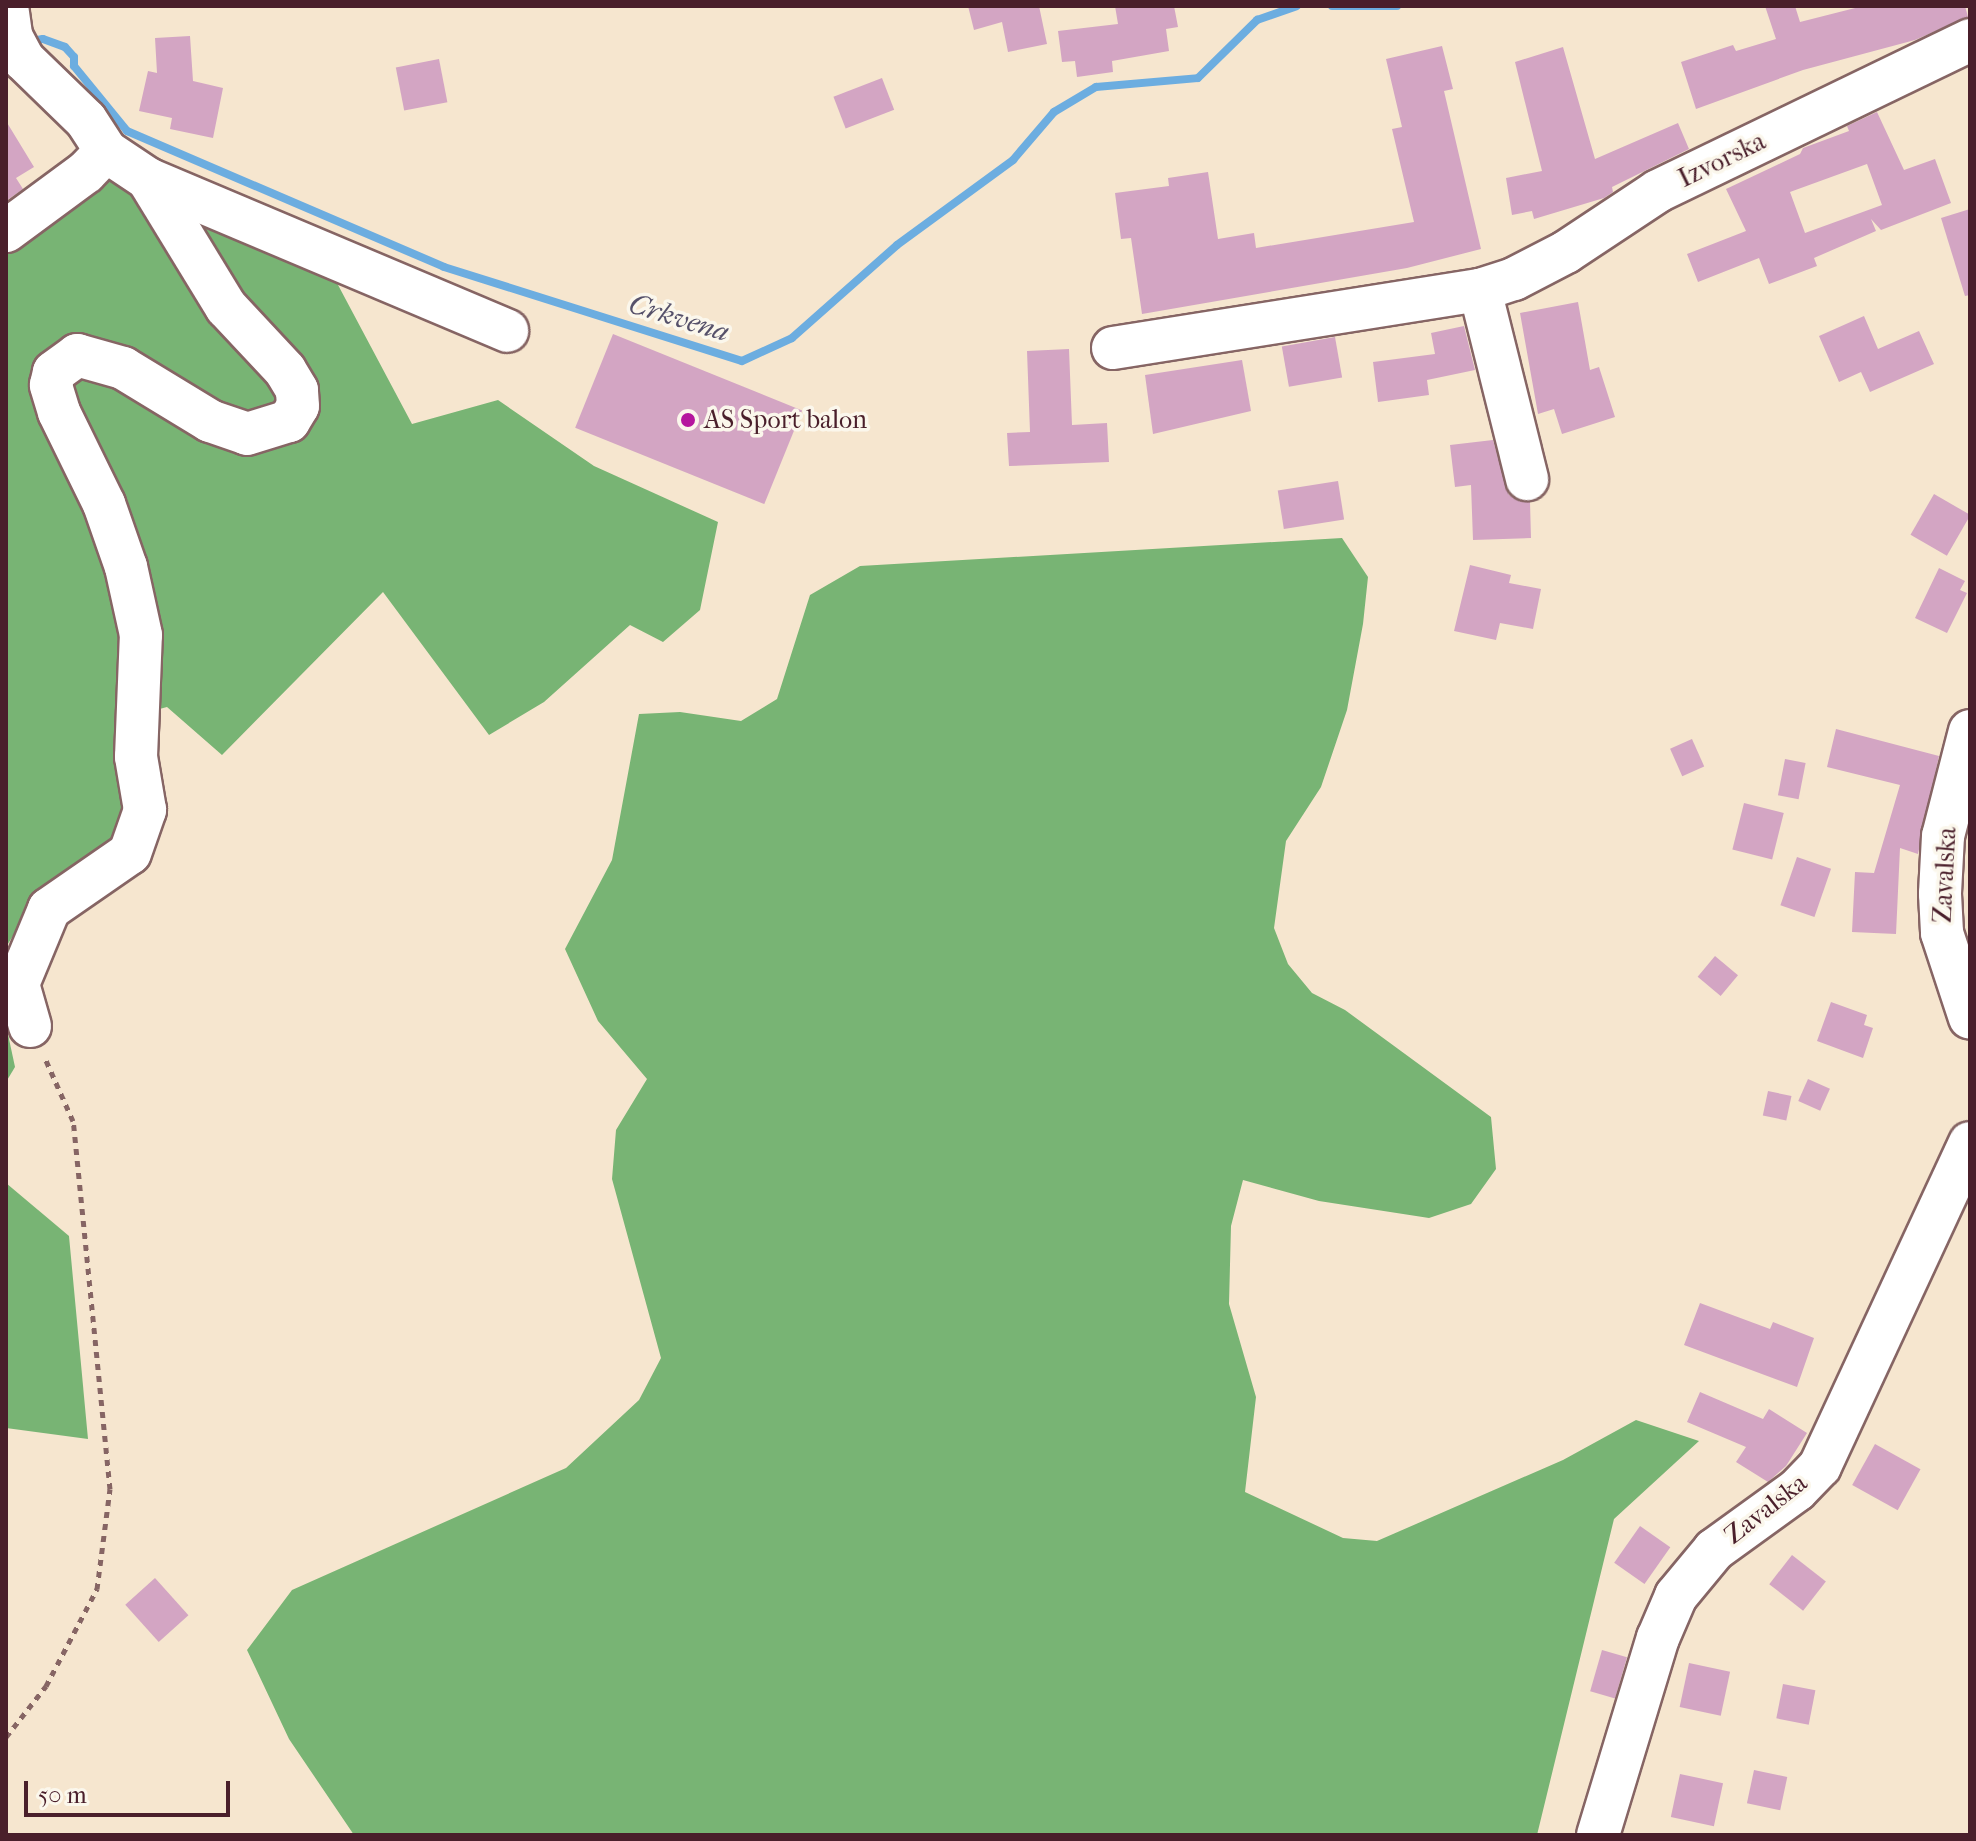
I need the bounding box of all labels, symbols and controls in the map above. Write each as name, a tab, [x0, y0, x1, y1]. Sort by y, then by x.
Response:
street label: Izvorska	[1673, 126, 1771, 194]
water label: Crkvena	[625, 287, 733, 349]
place label: AS Sport balon	[704, 404, 867, 436]
marker: AS Sport balon	[679, 411, 697, 429]
street label: Zavalska	[1927, 826, 1963, 924]
street label: Zavalska	[1719, 1467, 1813, 1551]
scale bar	[28, 1765, 234, 1815]
text: 50 m	[38, 1781, 87, 1809]

